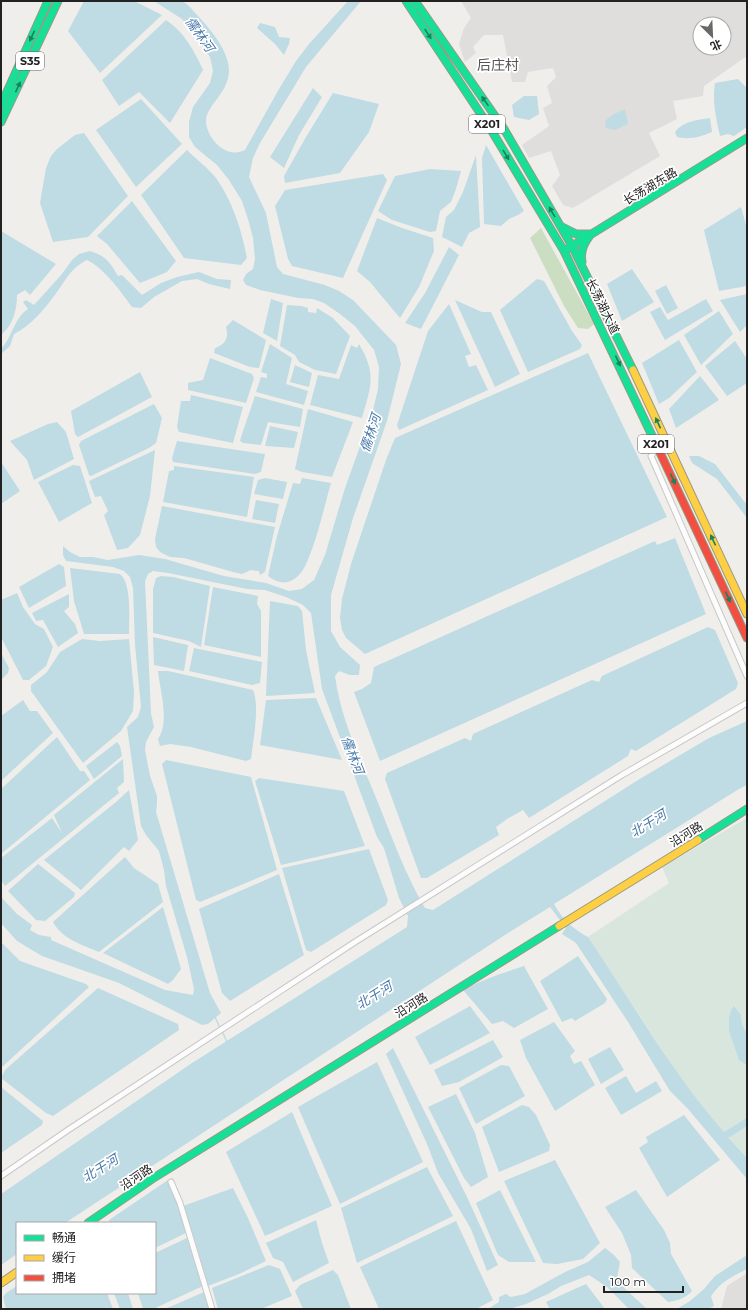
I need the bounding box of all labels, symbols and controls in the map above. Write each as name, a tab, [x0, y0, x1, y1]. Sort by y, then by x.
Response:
water label: 儒林河	[182, 13, 219, 57]
north arrow	[692, 16, 732, 56]
one-way arrow	[424, 28, 431, 39]
one-way arrow	[29, 31, 35, 42]
text: 北	[708, 37, 724, 54]
road number: S35	[16, 52, 44, 70]
district label: 后庄村	[477, 56, 519, 74]
one-way arrow	[15, 81, 21, 92]
one-way arrow	[481, 96, 489, 106]
road number: X201	[469, 115, 505, 133]
one-way arrow	[502, 149, 509, 161]
street label: 长荡湖东路	[620, 164, 680, 208]
one-way arrow	[549, 206, 556, 218]
street label: 长荡湖大道	[583, 276, 623, 336]
one-way arrow	[615, 356, 621, 367]
water label: 儒林河	[356, 409, 385, 454]
one-way arrow	[655, 417, 661, 428]
road number: X201	[638, 435, 674, 453]
one-way arrow	[670, 474, 676, 485]
one-way arrow	[710, 535, 716, 546]
one-way arrow	[725, 591, 731, 602]
water label: 儒林河	[339, 734, 369, 779]
water label: 北干河	[627, 804, 671, 840]
street label: 沿河路	[667, 818, 705, 850]
water label: 北干河	[353, 976, 397, 1012]
street label: 沿河路	[392, 989, 430, 1021]
water label: 北干河	[79, 1149, 123, 1185]
street label: 沿河路	[117, 1161, 155, 1193]
legend	[16, 1222, 156, 1294]
text: 畅通	[52, 1230, 76, 1245]
text: 缓行	[52, 1250, 76, 1265]
scale bar	[604, 1268, 683, 1294]
text: 拥堵	[52, 1270, 76, 1285]
text: 100 m	[610, 1274, 646, 1289]

